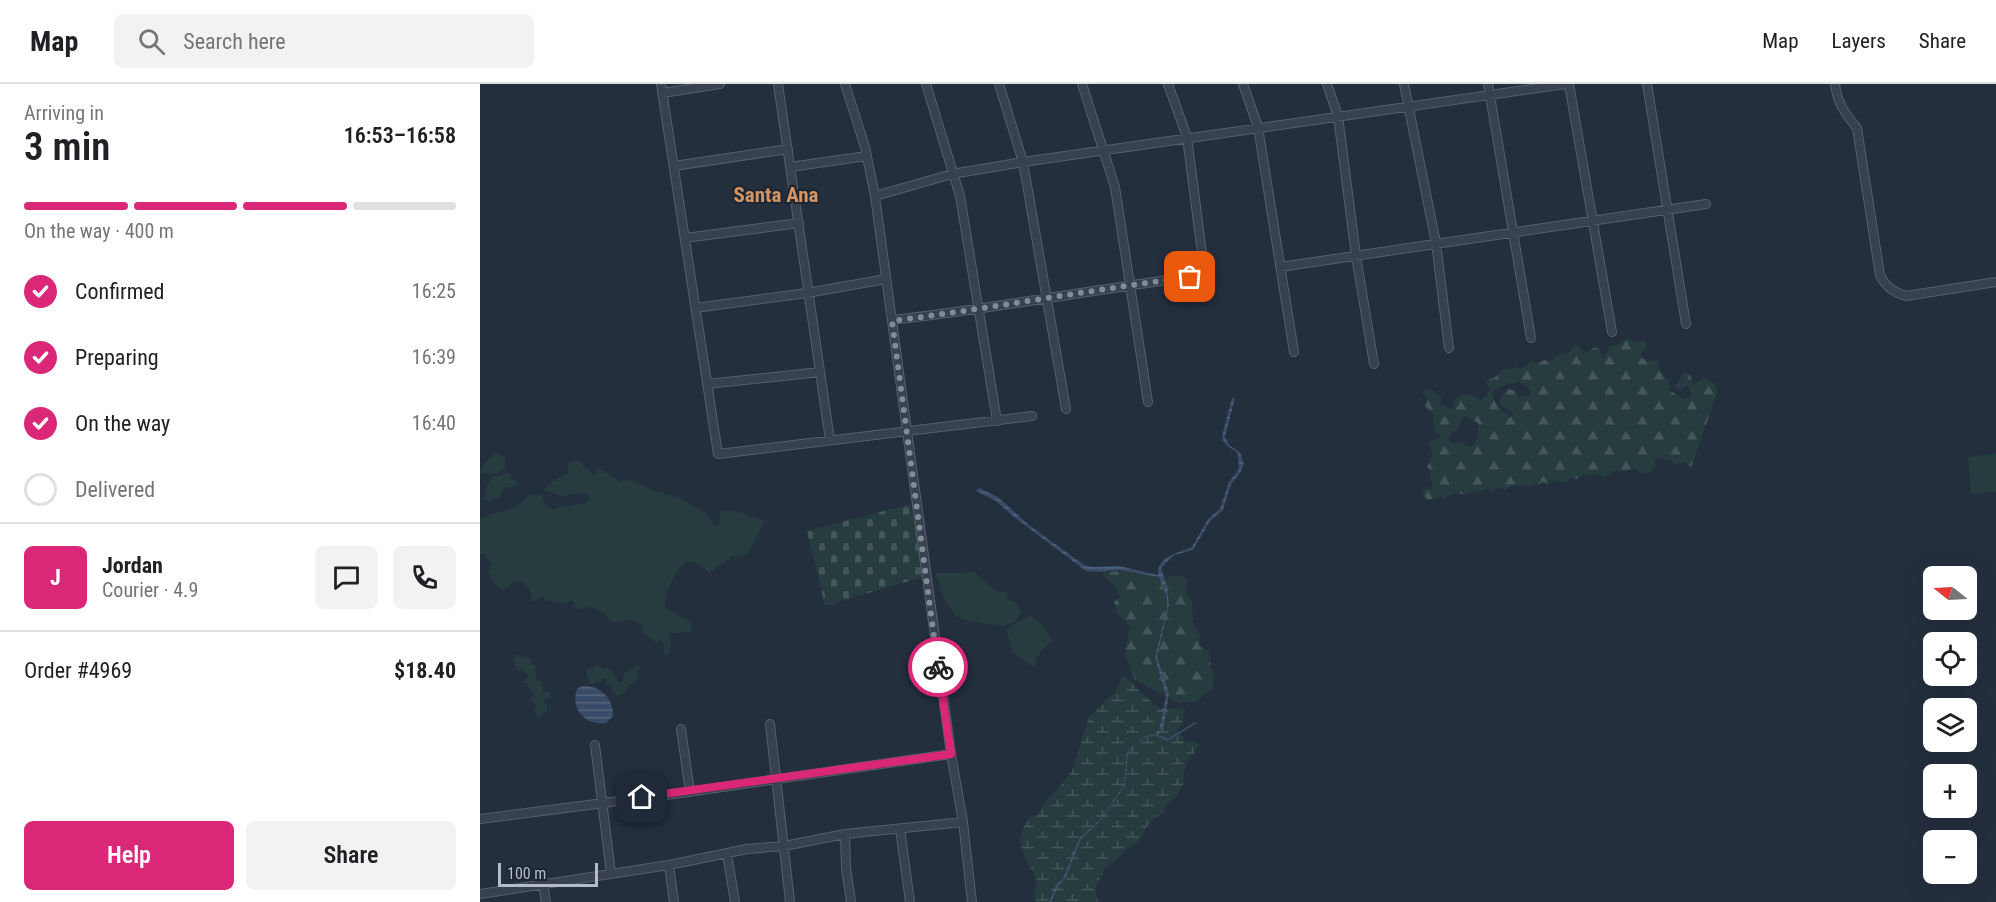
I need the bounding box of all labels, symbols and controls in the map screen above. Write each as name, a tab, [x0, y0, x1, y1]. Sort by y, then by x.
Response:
search box	[114, 14, 534, 68]
text: Map	[30, 25, 78, 58]
icon: search	[135, 25, 168, 58]
text: Search here	[183, 29, 286, 54]
text: Map	[1762, 29, 1799, 53]
text: Layers	[1832, 29, 1886, 53]
text: Share	[1919, 29, 1966, 53]
text: Arriving in	[24, 101, 104, 125]
text: 16:53–16:58	[344, 123, 456, 148]
text: 3 min	[24, 124, 110, 170]
district label: Santa Ana	[733, 183, 819, 207]
text: On the way · 400 m	[24, 219, 174, 243]
pin	[1164, 251, 1215, 302]
icon: bag	[1173, 260, 1206, 293]
icon: check	[24, 275, 57, 308]
text: Confirmed	[75, 279, 164, 304]
text: 16:25	[412, 279, 456, 303]
icon: check	[24, 341, 57, 374]
text: Preparing	[75, 345, 159, 370]
text: 16:39	[412, 345, 456, 369]
icon: check	[24, 407, 57, 440]
text: On the way	[75, 411, 170, 436]
text: 16:40	[412, 411, 456, 435]
text: Delivered	[75, 477, 155, 502]
button: chat	[315, 546, 378, 609]
button: phone	[393, 546, 456, 609]
text: Jordan	[102, 553, 163, 578]
text: J	[50, 565, 61, 590]
north arrow	[1923, 566, 1977, 620]
map controls	[1923, 566, 1977, 884]
text: Courier · 4.9	[102, 578, 198, 602]
button: locate	[1923, 632, 1977, 686]
courier	[908, 637, 968, 697]
icon: bike	[922, 651, 955, 684]
text: Order #4969	[24, 658, 132, 683]
text: $18.40	[394, 658, 456, 683]
button: layers	[1923, 698, 1977, 752]
button: +	[1923, 764, 1977, 818]
pin	[616, 771, 667, 822]
icon: home	[625, 780, 658, 813]
button: Help	[24, 821, 234, 890]
button: Share	[246, 821, 456, 890]
button: −	[1923, 830, 1977, 884]
scale bar	[498, 860, 598, 888]
text: 100 m	[507, 864, 546, 883]

